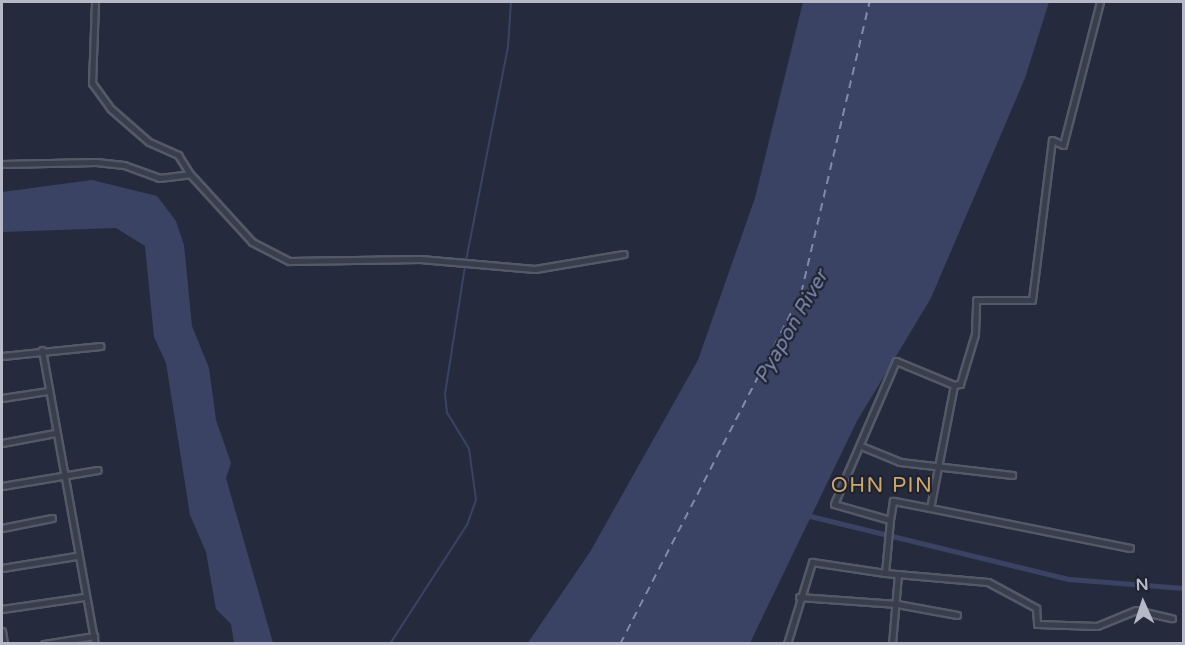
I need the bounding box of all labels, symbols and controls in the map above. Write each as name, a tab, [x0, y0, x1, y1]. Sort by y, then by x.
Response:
water label: Pyapon River	[750, 266, 834, 388]
district label: OHN PIN	[831, 473, 933, 499]
north arrow	[1113, 573, 1173, 633]
text: N	[1135, 575, 1149, 595]

